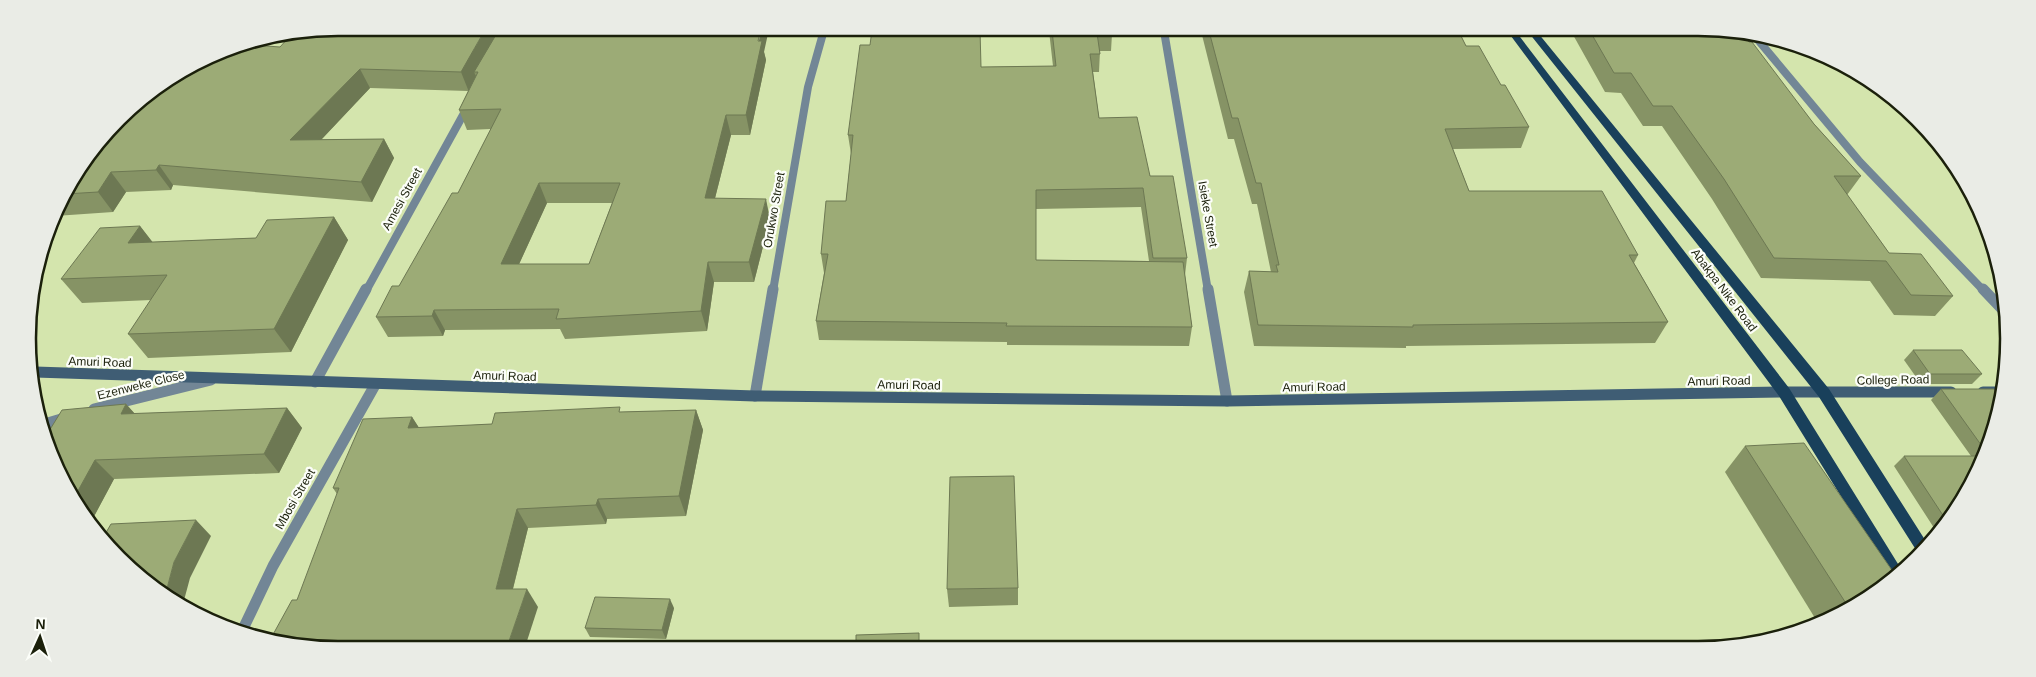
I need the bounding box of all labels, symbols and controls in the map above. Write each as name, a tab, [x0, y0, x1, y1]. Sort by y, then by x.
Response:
street label: Amesi Street	[379, 165, 425, 232]
street label: Orukwo Street	[760, 170, 788, 249]
street label: Isieke Street	[1195, 180, 1221, 249]
street label: Abakpa Nike Road	[1688, 246, 1760, 334]
street label: Amuri Road	[68, 354, 132, 370]
street label: Ezenweke Close	[96, 367, 186, 403]
street label: Amuri Road	[473, 368, 537, 384]
street label: College Road	[1857, 372, 1929, 388]
street label: Amuri Road	[1687, 373, 1751, 389]
street label: Amuri Road	[877, 377, 941, 393]
street label: Amuri Road	[1282, 379, 1346, 395]
street label: Mbosi Street	[272, 466, 318, 532]
north arrow	[15, 612, 65, 662]
text: N	[35, 616, 46, 632]

